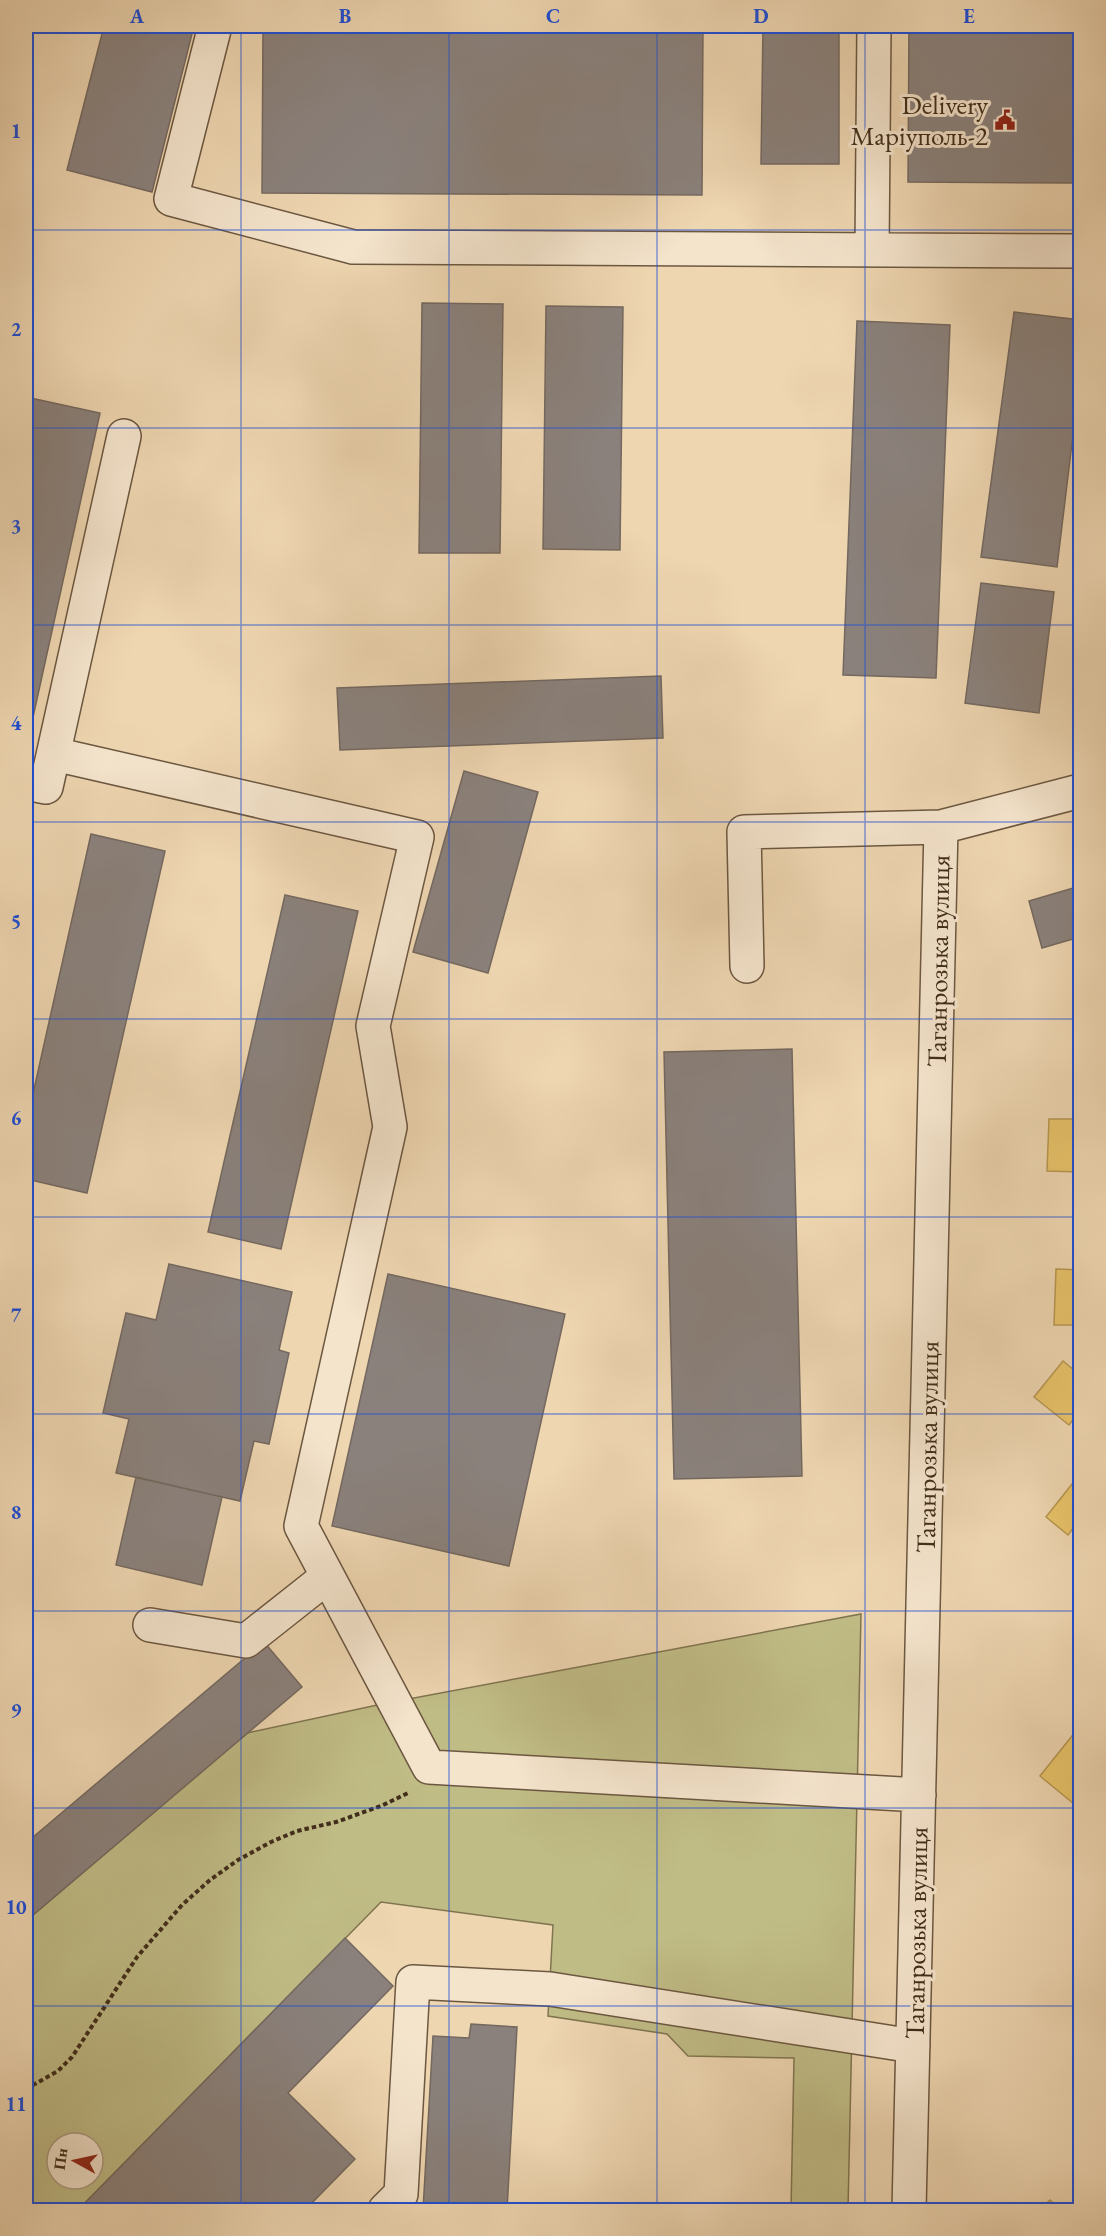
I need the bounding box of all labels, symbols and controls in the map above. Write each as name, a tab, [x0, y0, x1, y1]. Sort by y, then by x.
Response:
text: A	[129, 3, 145, 29]
text: B	[339, 3, 351, 29]
text: C	[546, 3, 560, 29]
text: D	[753, 3, 769, 29]
text: E	[963, 3, 975, 29]
place label: Delivery Марiуполь-2	[850, 87, 988, 153]
public building icon: Delivery Марiуполь-2	[993, 108, 1017, 132]
text: 1	[11, 118, 21, 144]
text: 2	[11, 316, 22, 342]
text: 3	[11, 513, 21, 539]
text: 4	[11, 710, 22, 736]
street label: Таганрозька вулиця	[919, 855, 957, 1067]
text: 5	[11, 908, 21, 934]
text: 6	[11, 1105, 22, 1131]
text: 7	[11, 1302, 22, 1328]
street label: Таганрозька вулиця	[908, 1341, 946, 1553]
text: 8	[11, 1499, 21, 1525]
text: 9	[11, 1697, 22, 1723]
street label: Таганрозька вулиця	[897, 1827, 935, 2039]
text: 10	[5, 1894, 27, 1920]
text: 11	[5, 2091, 27, 2117]
north arrow	[45, 2131, 105, 2191]
text: Пн	[49, 2147, 73, 2171]

